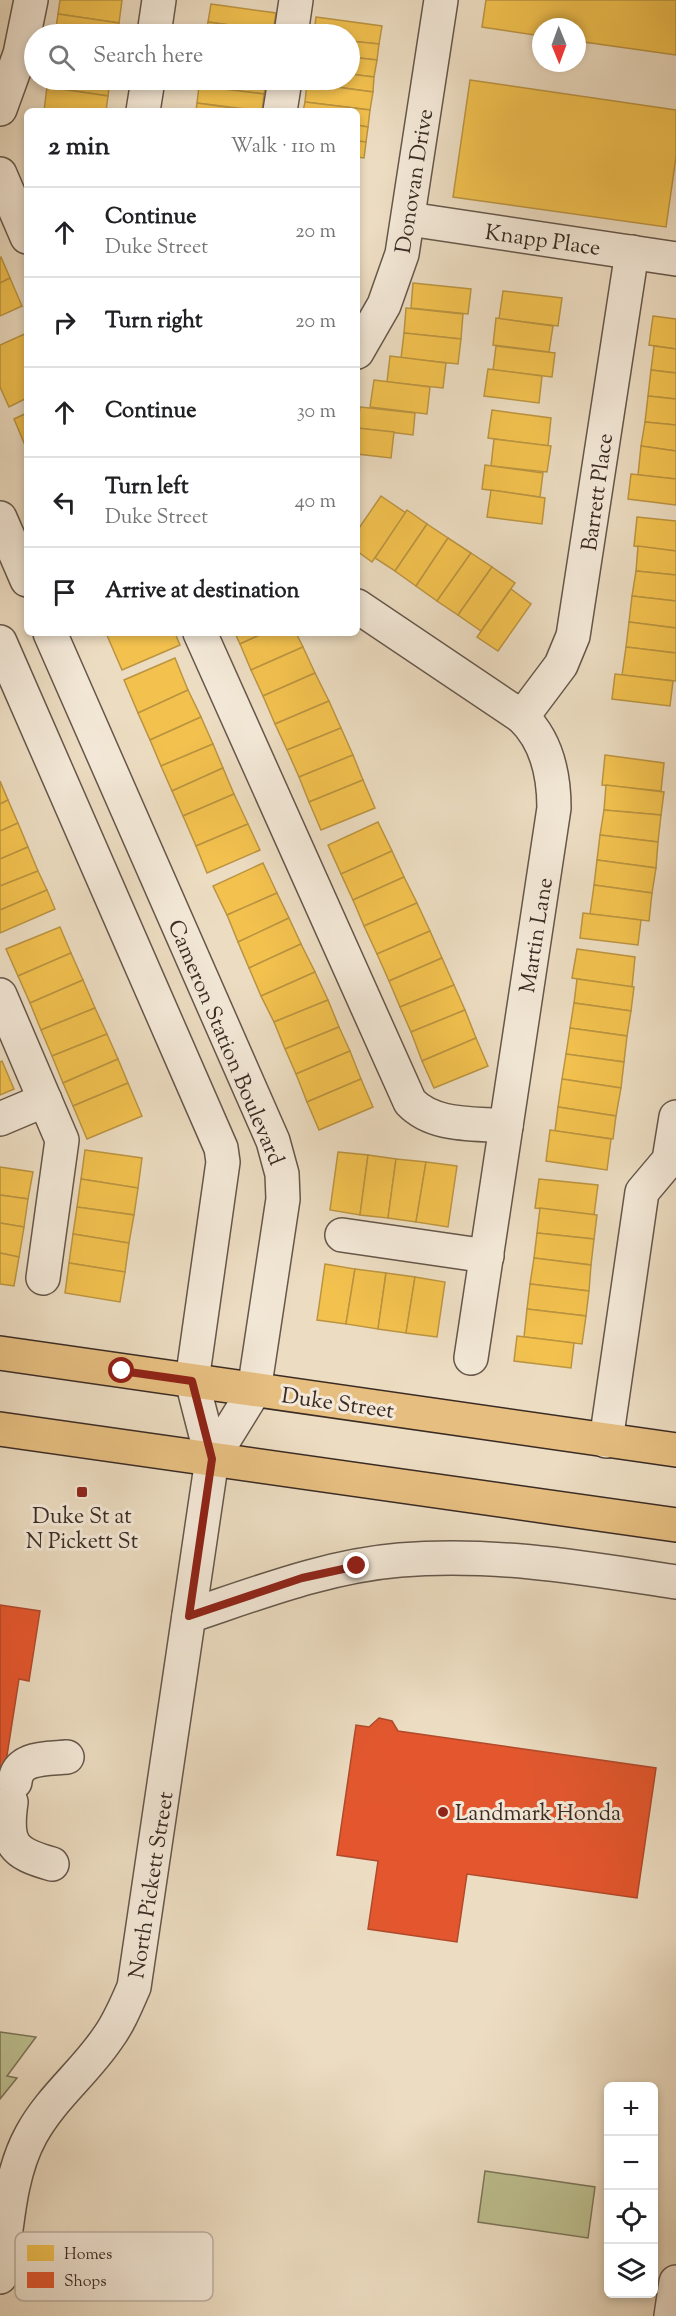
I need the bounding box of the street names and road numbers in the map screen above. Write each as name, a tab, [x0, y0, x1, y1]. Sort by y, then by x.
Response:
street label: Donovan Drive	[389, 107, 443, 256]
street label: Knapp Place	[483, 218, 602, 266]
street label: Barrett Place	[575, 431, 623, 553]
street label: Martin Lane	[513, 876, 563, 995]
street label: Cameron Station Boulevard	[158, 915, 291, 1171]
street label: Duke Street	[279, 1381, 396, 1429]
street label: North Pickett Street	[122, 1789, 184, 1981]

